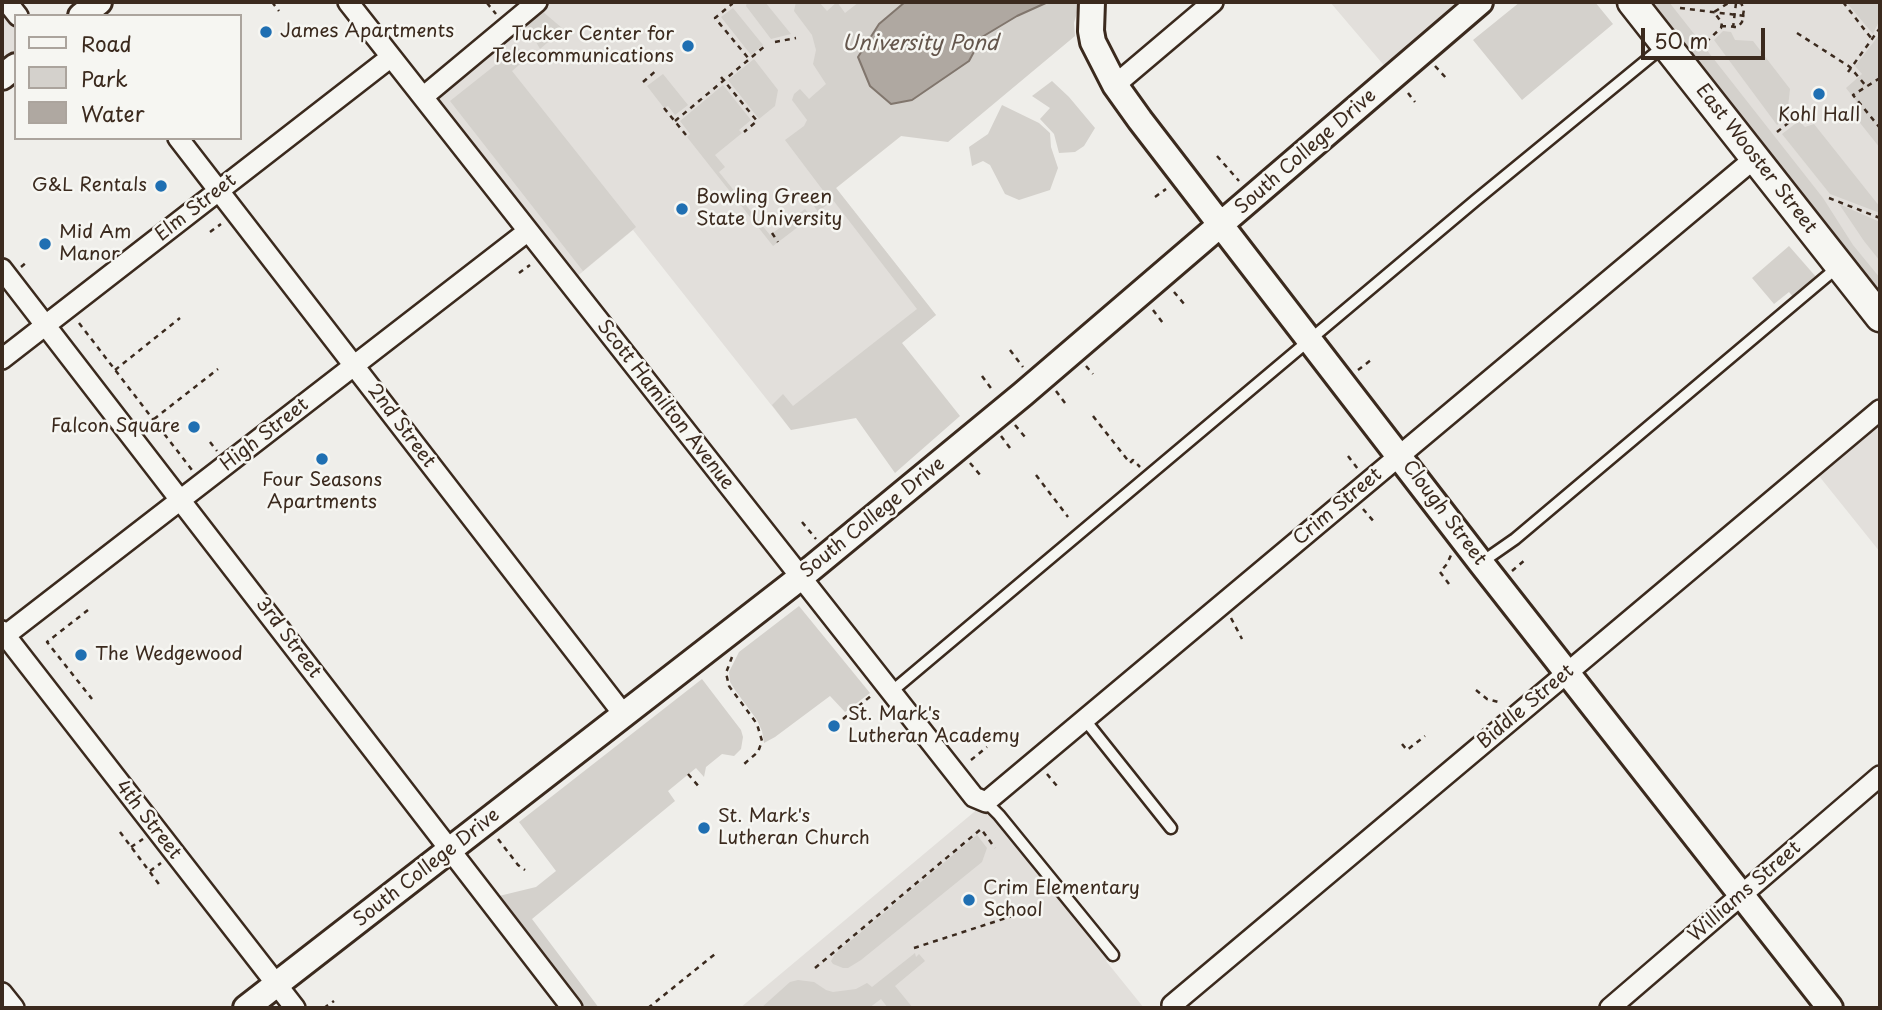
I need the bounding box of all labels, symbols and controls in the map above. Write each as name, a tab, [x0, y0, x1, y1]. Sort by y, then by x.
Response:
legend	[14, 14, 242, 140]
scale bar	[1644, 14, 1768, 58]
place label: James Apartments	[280, 21, 454, 43]
marker: James Apartments	[258, 24, 274, 40]
place label: Tucker Center for Telecommunications	[492, 24, 674, 68]
text: 50 m	[1654, 24, 1708, 56]
text: Road	[81, 27, 132, 59]
water label: University Pond	[842, 31, 998, 57]
marker: Tucker Center for Telecommunications	[680, 38, 696, 54]
text: Park	[81, 62, 128, 94]
street label: East Wooster Street	[1691, 80, 1821, 238]
street label: South College Drive	[1231, 85, 1381, 219]
marker: Kohl Hall	[1811, 86, 1827, 102]
text: Water	[81, 97, 144, 129]
place label: Kohl Hall	[1778, 105, 1860, 127]
street label: Elm Street	[151, 169, 241, 247]
place label: G&L Rentals	[32, 175, 147, 197]
marker: G&L Rentals	[153, 178, 169, 194]
place label: Bowling Green State University	[696, 187, 842, 231]
marker: Bowling Green State University	[674, 201, 690, 217]
place label: Mid Am Manor	[59, 222, 131, 266]
marker: Mid Am Manor	[37, 236, 53, 252]
street label: Scott Hamilton Avenue	[592, 316, 738, 494]
street label: 2nd Street	[362, 380, 440, 472]
street label: High Street	[217, 394, 313, 476]
place label: Falcon Square	[51, 416, 180, 438]
marker: Falcon Square	[186, 419, 202, 435]
marker: Four Seasons Apartments	[314, 451, 330, 467]
street label: South College Drive	[796, 453, 950, 583]
street label: Clough Street	[1397, 456, 1491, 570]
street label: Crim Street	[1289, 463, 1387, 551]
place label: Four Seasons Apartments	[262, 470, 382, 514]
street label: 3rd Street	[250, 593, 326, 683]
place label: The Wedgewood	[95, 644, 243, 666]
marker: The Wedgewood	[73, 647, 89, 663]
street label: Biddle Street	[1473, 660, 1579, 754]
place label: St. Mark's Lutheran Academy	[848, 704, 1020, 748]
marker: St. Mark's Lutheran Academy	[826, 718, 842, 734]
street label: 4th Street	[110, 776, 186, 864]
street label: South College Drive	[349, 804, 505, 932]
place label: St. Mark's Lutheran Church	[718, 806, 870, 850]
marker: St. Mark's Lutheran Church	[696, 820, 712, 836]
street label: Williams Street	[1684, 837, 1806, 947]
place label: Crim Elementary School	[983, 878, 1140, 922]
marker: Crim Elementary School	[961, 892, 977, 908]

